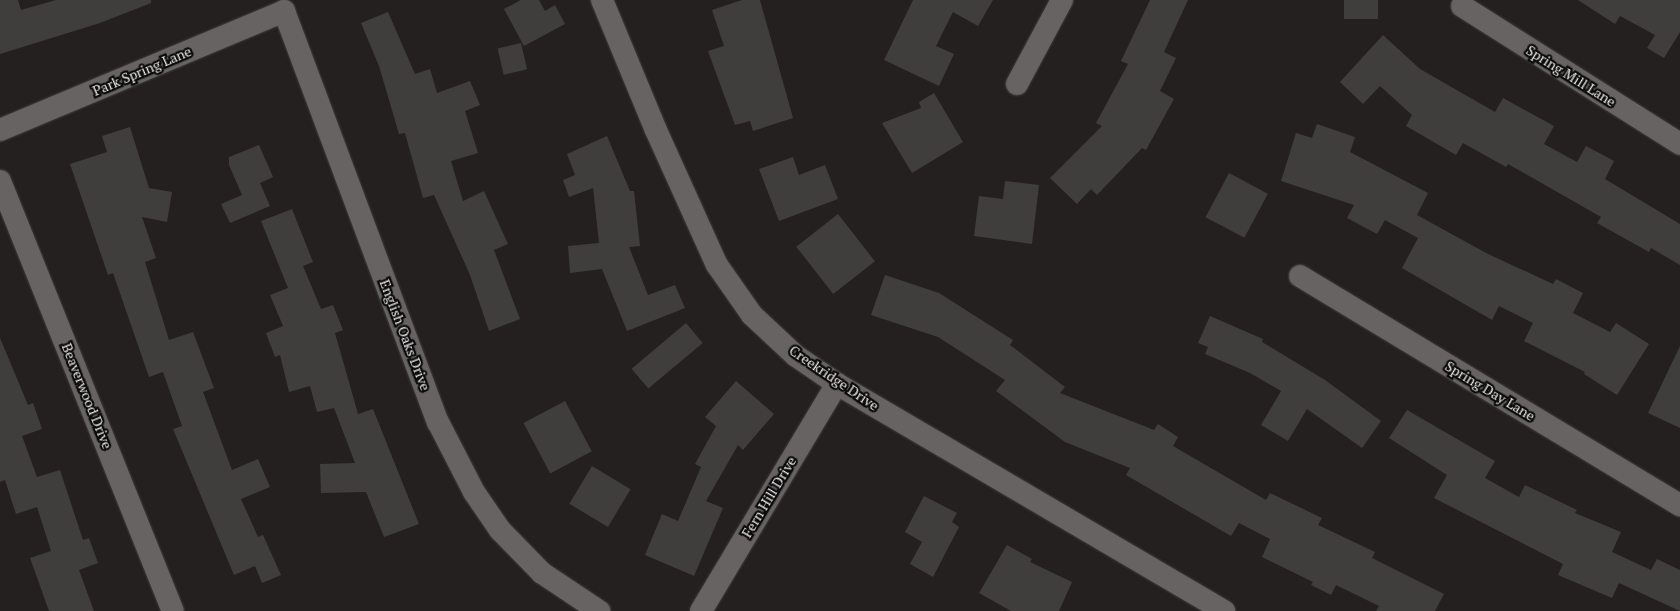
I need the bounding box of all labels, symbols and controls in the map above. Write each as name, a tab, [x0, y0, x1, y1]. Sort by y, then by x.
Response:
street label: Spring Mill Lane	[1523, 42, 1619, 110]
street label: Park Spring Lane	[90, 43, 194, 99]
street label: English Oaks Drive	[376, 277, 434, 393]
street label: Beaverwood Drive	[58, 341, 116, 451]
street label: Creekridge Drive	[786, 342, 882, 414]
street label: Spring Day Lane	[1442, 358, 1538, 424]
street label: Fern Hill Drive	[738, 454, 800, 540]

